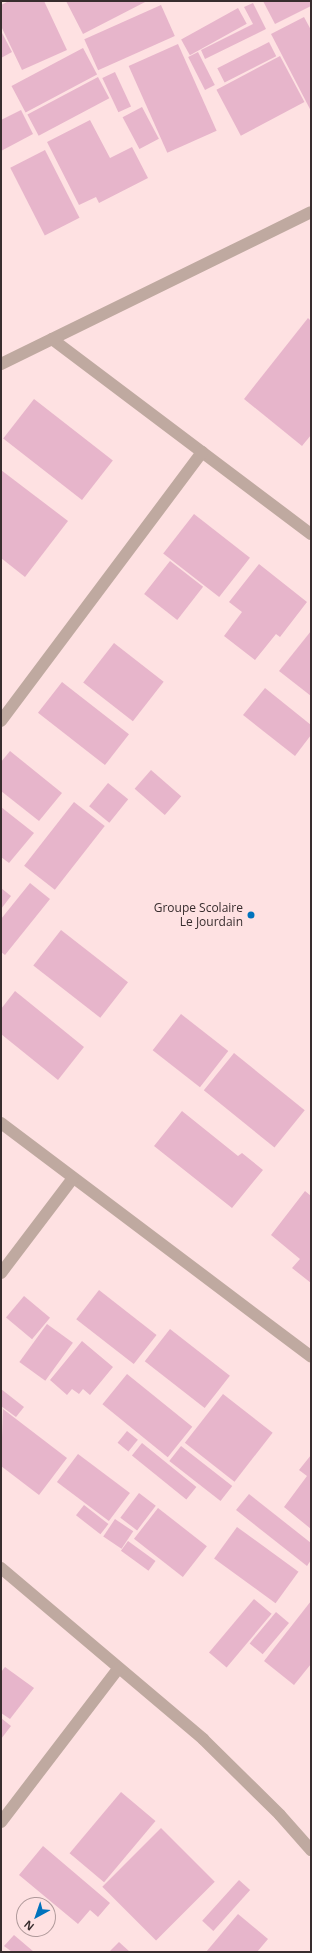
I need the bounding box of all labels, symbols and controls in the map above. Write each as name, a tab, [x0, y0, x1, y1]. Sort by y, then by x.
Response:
place label: Groupe Scolaire Le Jourdain	[154, 901, 243, 929]
marker: Groupe Scolaire Le Jourdain	[246, 910, 256, 920]
north arrow	[16, 1897, 56, 1937]
text: N	[20, 1917, 37, 1934]

